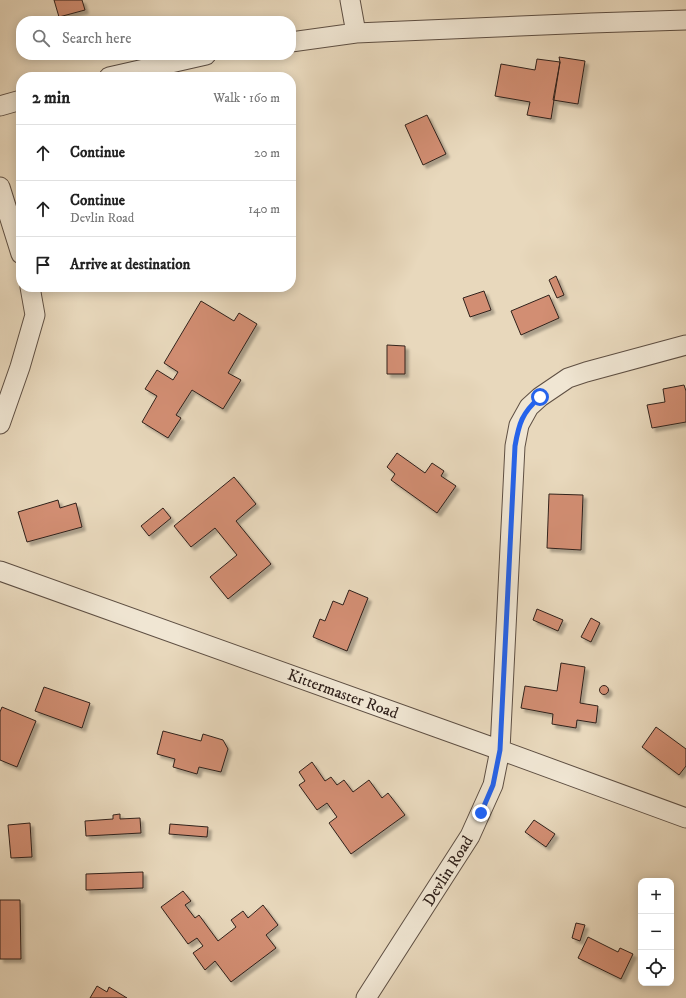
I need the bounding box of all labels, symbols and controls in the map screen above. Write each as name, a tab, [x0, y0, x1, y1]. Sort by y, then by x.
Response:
search box	[16, 16, 296, 60]
icon: search	[30, 27, 52, 49]
text: Search here	[62, 29, 131, 48]
text: 2 min	[32, 87, 70, 109]
text: Walk · 160 m	[213, 90, 280, 106]
icon: ahead	[32, 142, 54, 164]
text: Continue	[70, 143, 125, 162]
text: 20 m	[254, 145, 280, 161]
text: Continue	[70, 191, 125, 210]
icon: ahead	[32, 198, 54, 220]
text: 140 m	[248, 201, 280, 217]
text: Devlin Road	[70, 210, 134, 226]
icon: arrive	[32, 254, 54, 276]
text: Arrive at destination	[70, 255, 190, 274]
route start	[531, 388, 549, 406]
street label: Kittermaster Road	[285, 665, 401, 723]
route end	[472, 804, 490, 822]
street label: Devlin Road	[419, 832, 477, 910]
map controls	[638, 878, 674, 986]
button: +	[638, 878, 674, 914]
button: −	[638, 914, 674, 950]
button: locate	[638, 950, 674, 986]

